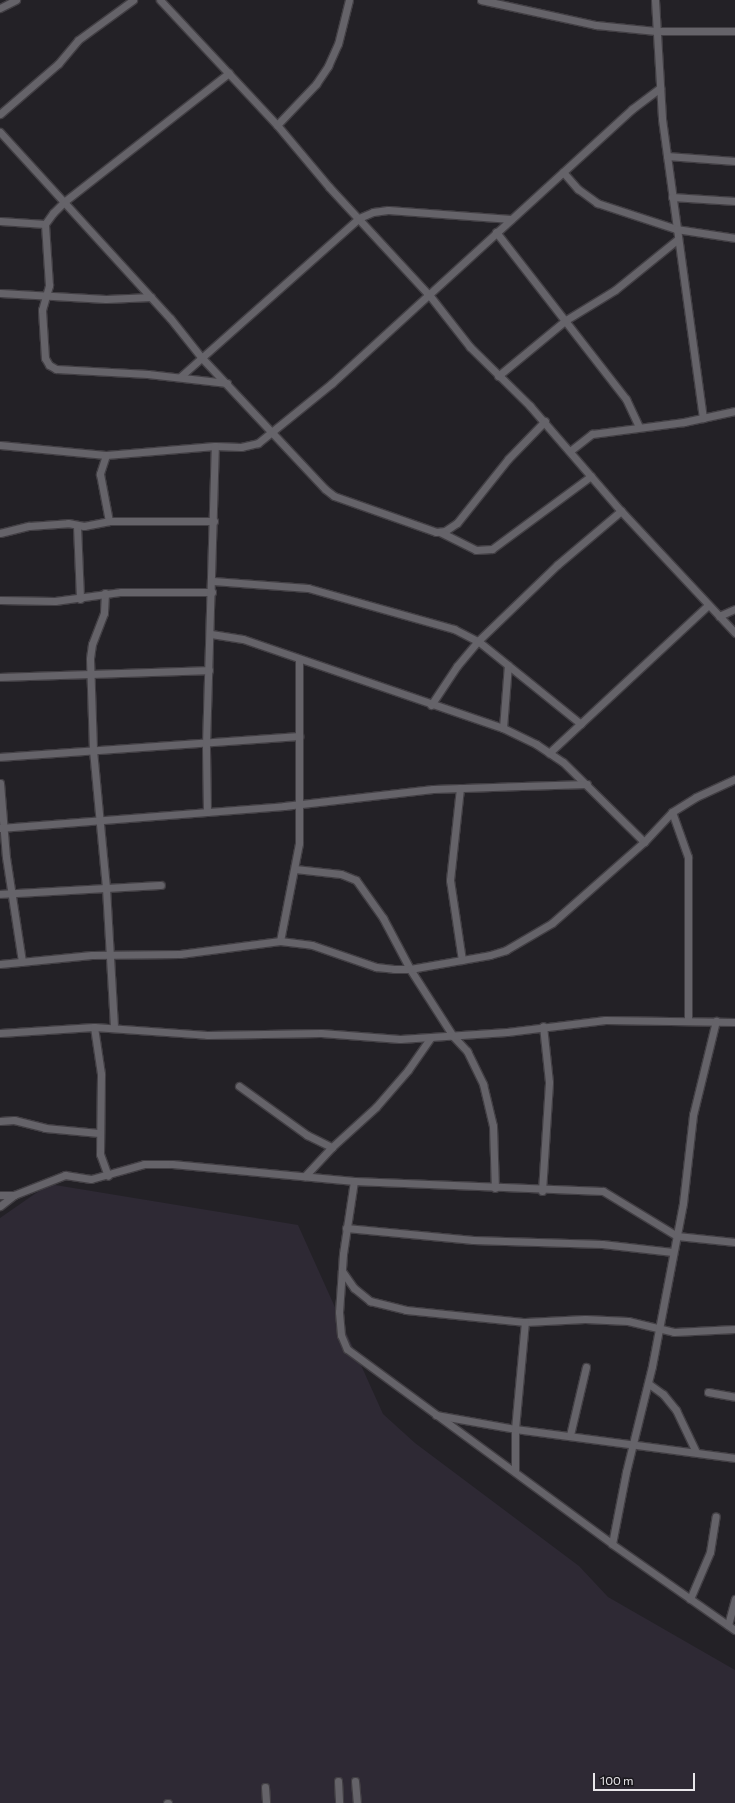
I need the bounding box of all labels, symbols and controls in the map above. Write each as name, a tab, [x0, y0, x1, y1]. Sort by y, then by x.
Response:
scale bar	[595, 1765, 697, 1791]
text: 100 m	[600, 1773, 634, 1787]

